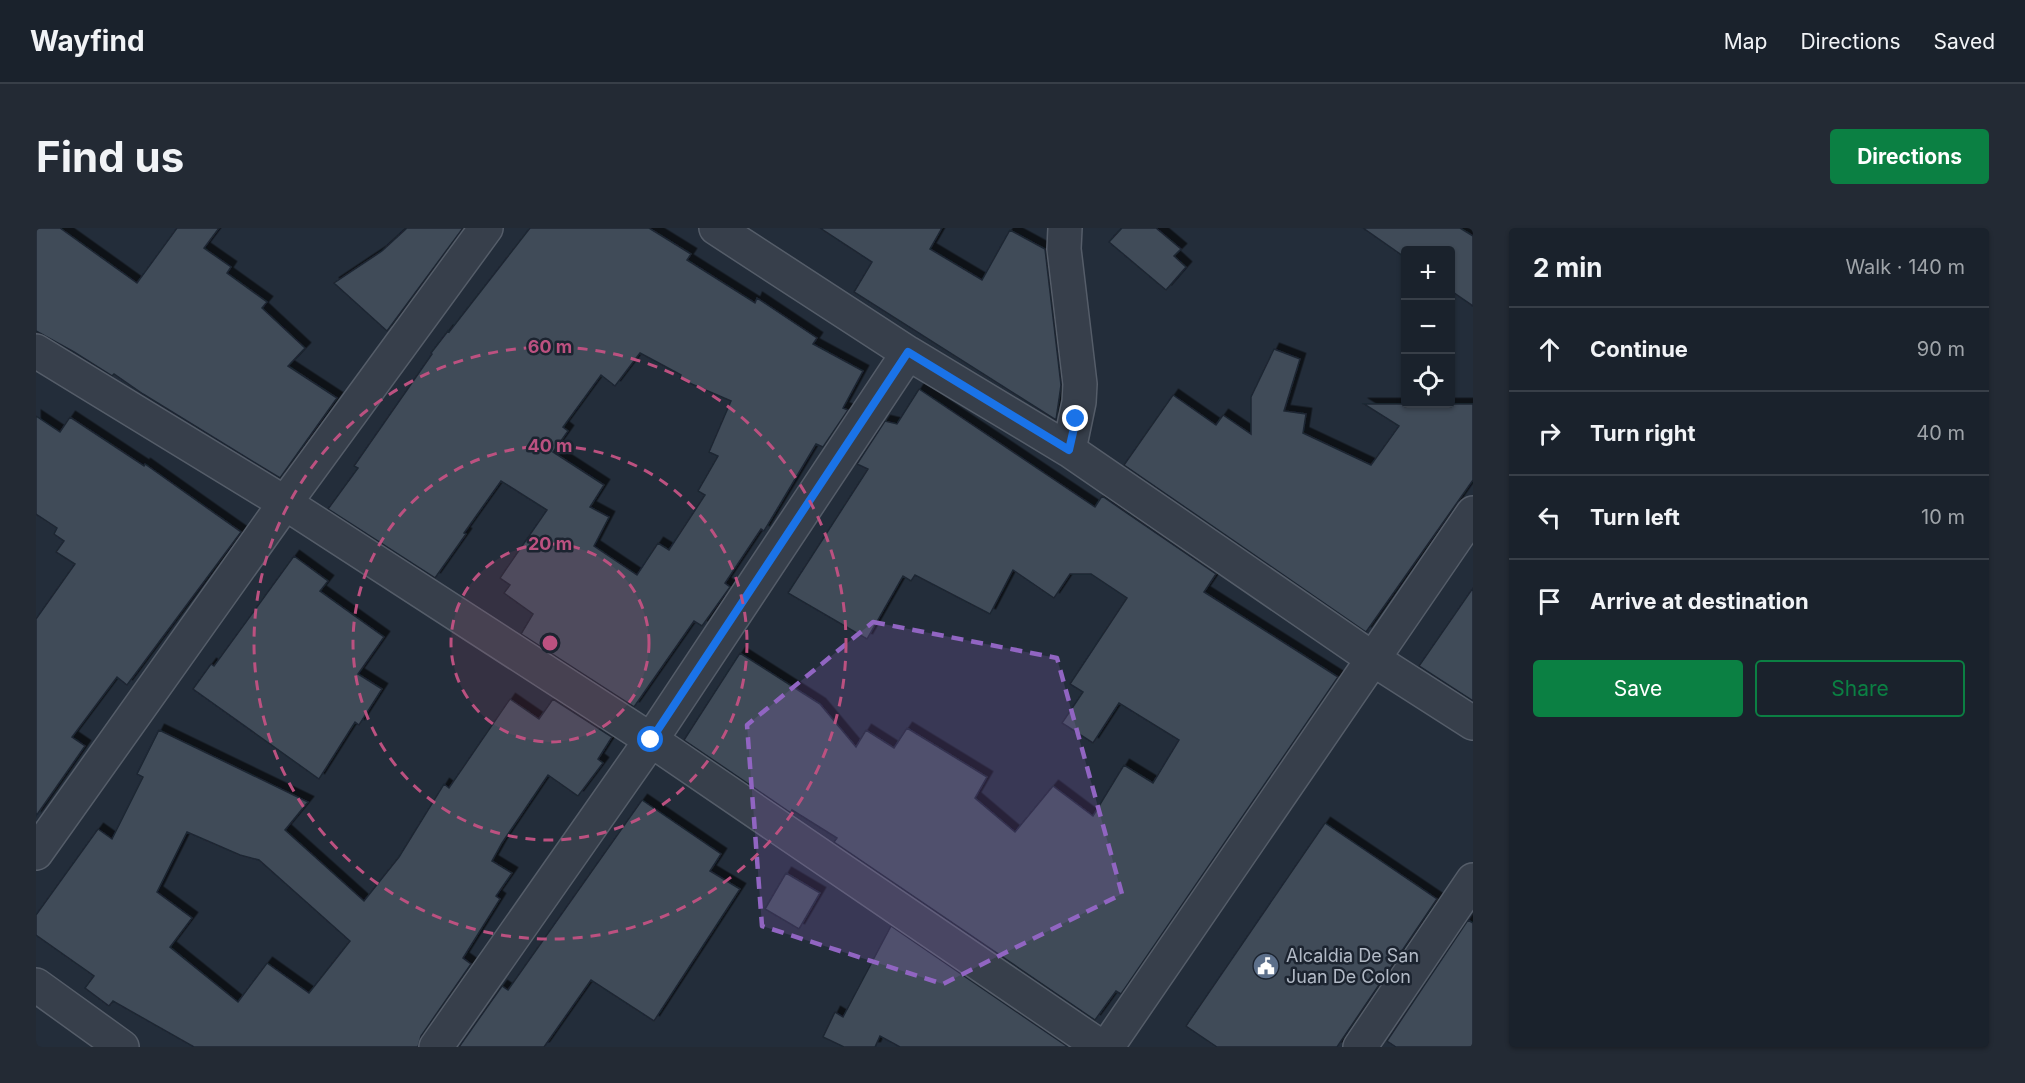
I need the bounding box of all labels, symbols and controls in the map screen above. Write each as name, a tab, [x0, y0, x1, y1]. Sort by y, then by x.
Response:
text: Wayfind	[30, 24, 145, 58]
text: Map	[1724, 29, 1767, 54]
text: Directions	[1800, 29, 1901, 54]
text: Saved	[1934, 29, 1995, 54]
button: Directions	[1830, 129, 1989, 184]
text: Find us	[36, 131, 184, 182]
map controls	[1401, 246, 1455, 408]
button: +	[1401, 246, 1455, 300]
text: 2 min	[1533, 252, 1603, 283]
text: Walk · 140 m	[1845, 255, 1965, 279]
button: −	[1401, 300, 1455, 354]
icon: ahead	[1533, 333, 1566, 366]
text: 60 m	[528, 336, 572, 357]
text: Continue	[1590, 336, 1688, 362]
text: 90 m	[1917, 337, 1965, 361]
button: locate	[1401, 354, 1455, 408]
route end	[1062, 405, 1088, 431]
icon: right	[1533, 417, 1566, 450]
text: Turn right	[1590, 420, 1696, 446]
text: 40 m	[1916, 421, 1965, 445]
text: 40 m	[528, 435, 573, 456]
icon: left	[1533, 501, 1566, 534]
text: Turn left	[1590, 504, 1680, 530]
text: 10 m	[1921, 505, 1965, 529]
text: 20 m	[528, 533, 572, 554]
icon: arrive	[1533, 585, 1566, 618]
text: Arrive at destination	[1590, 588, 1809, 614]
centre of rings	[540, 633, 560, 653]
button: Save	[1533, 660, 1743, 717]
button: Share	[1755, 660, 1965, 717]
route start	[637, 726, 663, 752]
place label: Alcaldia De San Juan De Colon	[1286, 945, 1419, 987]
public building icon: Alcaldia De San Juan De Colon	[1251, 951, 1281, 981]

